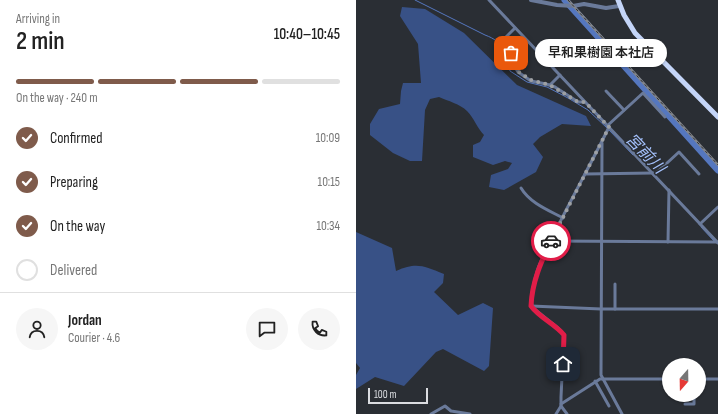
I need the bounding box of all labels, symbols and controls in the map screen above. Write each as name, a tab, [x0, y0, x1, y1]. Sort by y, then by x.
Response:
text: Arriving in	[16, 11, 60, 27]
text: 10:40–10:45	[274, 25, 340, 44]
text: 2 min	[16, 26, 65, 57]
pin	[494, 36, 528, 70]
callout: 早和果樹園 本社店	[535, 39, 667, 67]
icon: bag	[500, 42, 522, 64]
text: 早和果樹園 本社店	[548, 45, 654, 61]
text: On the way · 240 m	[16, 90, 97, 106]
icon: check	[16, 127, 38, 149]
text: Confirmed	[50, 129, 103, 148]
text: 10:09	[316, 130, 340, 146]
water label: 宮前川	[621, 130, 670, 179]
icon: check	[16, 171, 38, 193]
text: Preparing	[50, 173, 98, 192]
text: 10:15	[318, 174, 340, 190]
icon: check	[16, 215, 38, 237]
text: On the way	[50, 217, 105, 236]
text: 10:34	[316, 218, 340, 234]
courier	[531, 221, 571, 261]
icon: car	[540, 230, 562, 252]
text: Delivered	[50, 261, 97, 280]
button: person	[16, 308, 58, 350]
button: chat	[246, 308, 288, 350]
button: phone	[298, 308, 340, 350]
text: Jordan	[68, 311, 102, 330]
text: Courier · 4.6	[68, 330, 120, 346]
pin	[546, 347, 580, 381]
icon: home	[552, 353, 574, 375]
north arrow	[662, 358, 706, 402]
map controls	[662, 358, 706, 402]
scale bar	[368, 386, 428, 405]
text: 100 m	[374, 388, 396, 401]

